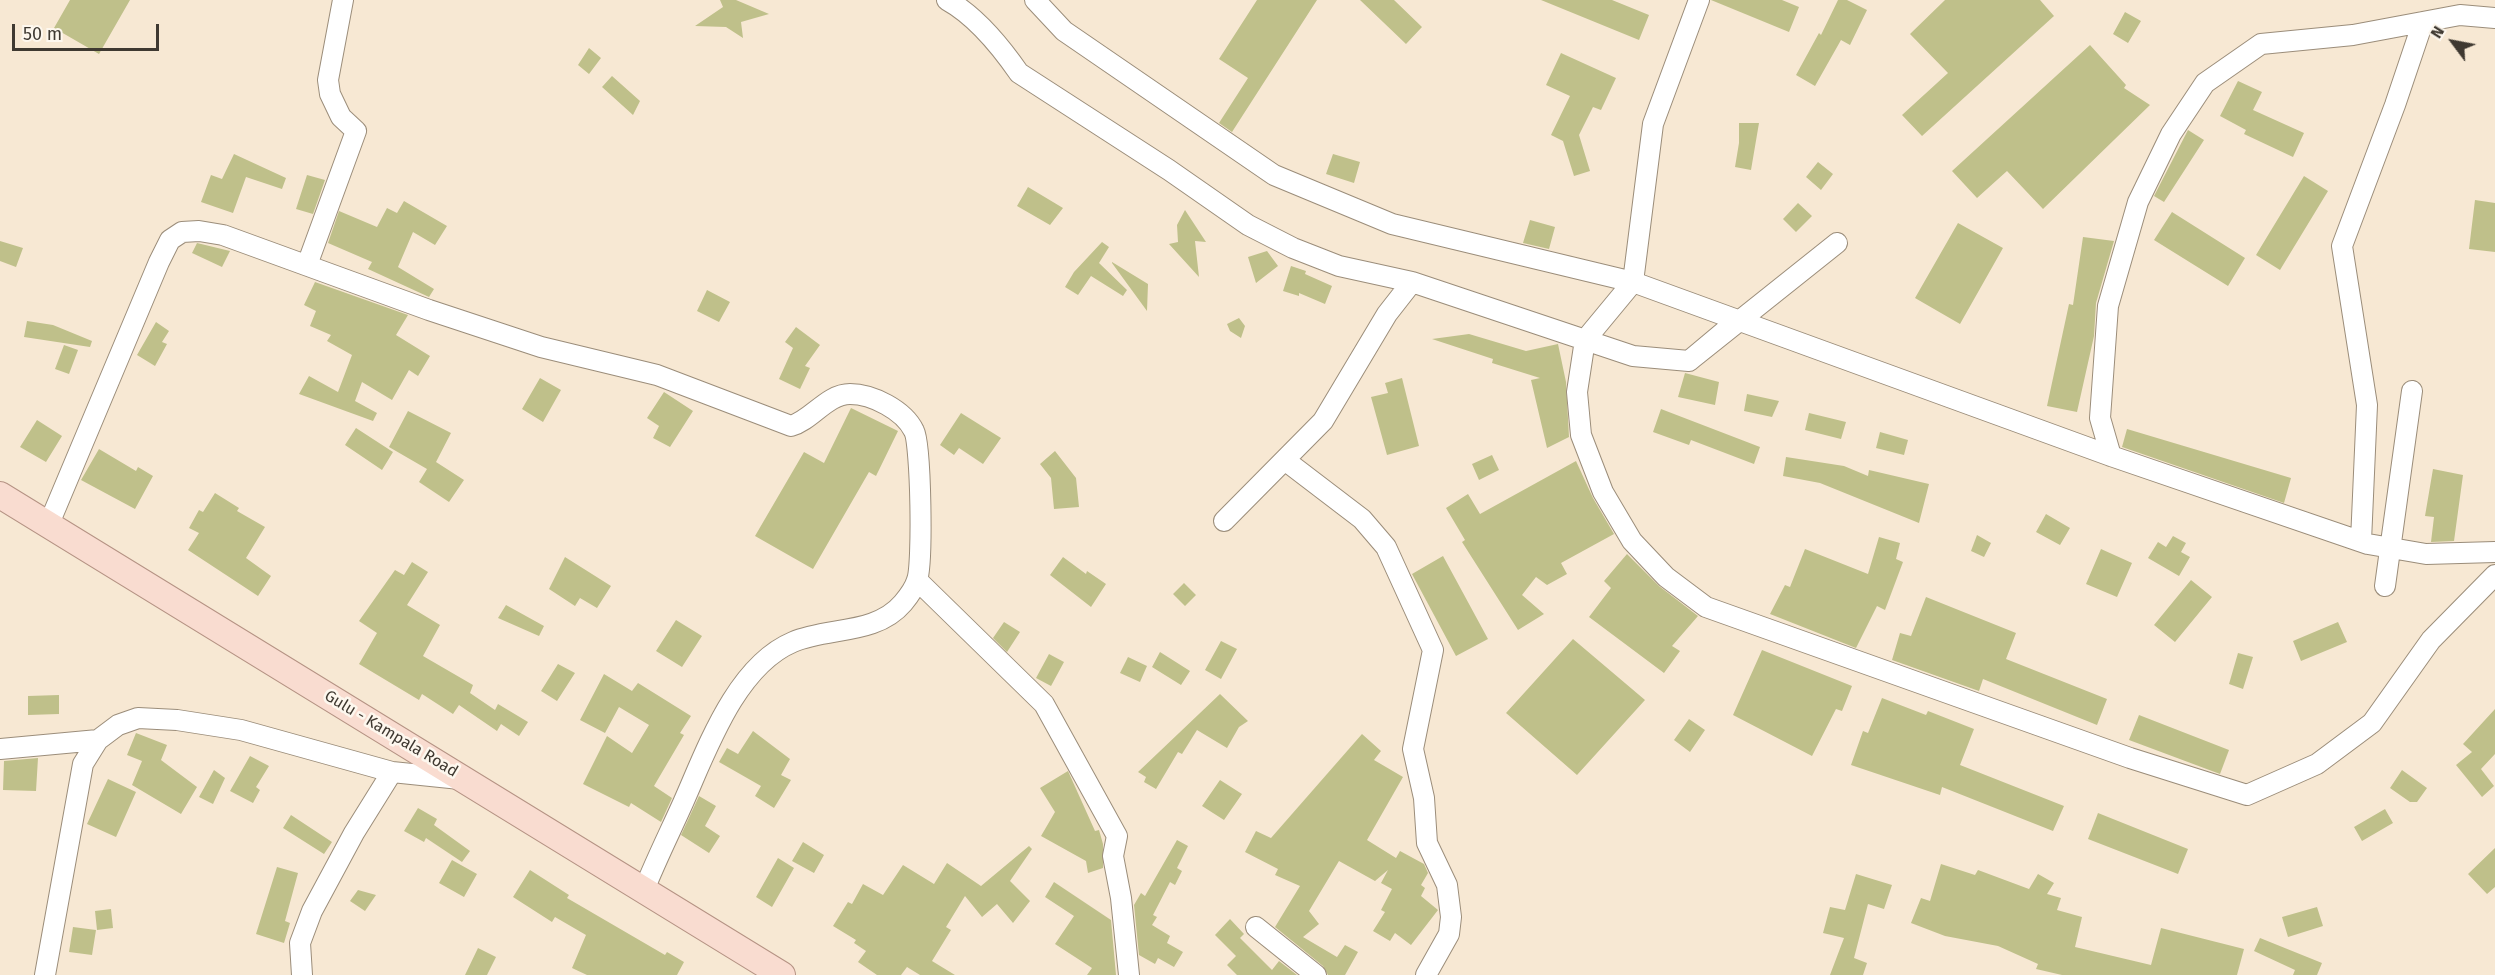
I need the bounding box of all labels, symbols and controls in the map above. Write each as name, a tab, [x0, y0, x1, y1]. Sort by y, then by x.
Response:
scale bar	[15, 12, 162, 50]
north arrow	[2423, 12, 2483, 72]
text: 50 m	[23, 23, 62, 45]
text: N	[2426, 23, 2448, 42]
street label: Gulu - Kampala Road	[321, 687, 461, 781]

